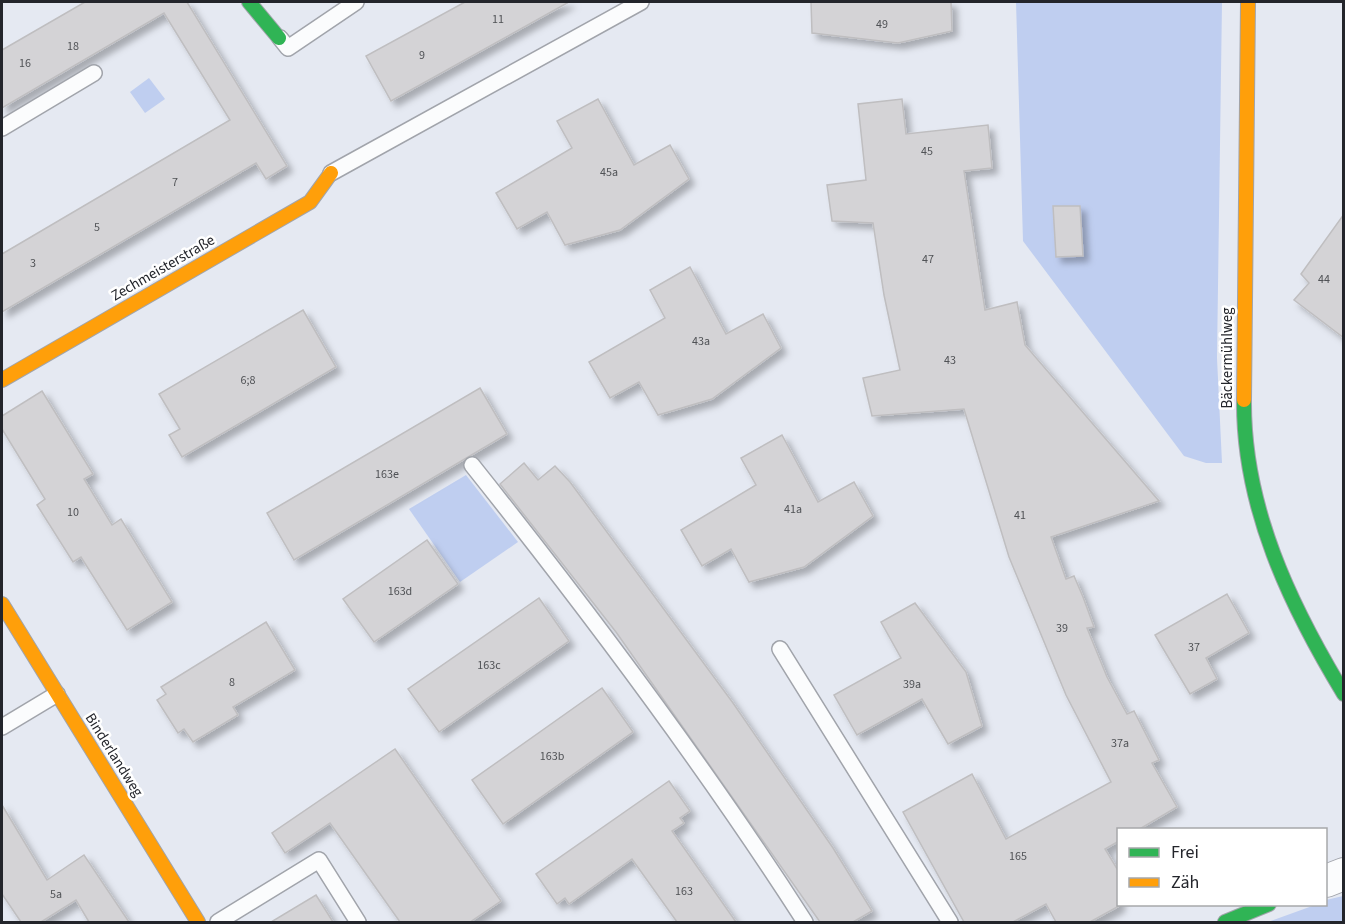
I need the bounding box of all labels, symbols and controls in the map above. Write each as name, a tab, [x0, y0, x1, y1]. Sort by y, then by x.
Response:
house number: 11	[492, 11, 504, 28]
house number: 49	[876, 16, 888, 33]
house number: 18	[67, 38, 79, 55]
house number: 9	[419, 47, 425, 64]
house number: 16	[19, 55, 31, 72]
house number: 45	[921, 143, 933, 160]
house number: 45a	[600, 164, 618, 181]
house number: 7	[172, 174, 178, 191]
house number: 5	[94, 219, 100, 236]
street label: Zechmeisterstraße	[107, 230, 219, 306]
house number: 47	[922, 251, 934, 268]
house number: 3	[30, 255, 36, 272]
house number: 44	[1318, 271, 1330, 288]
street label: Bäckermühlweg	[1217, 307, 1238, 409]
house number: 43a	[692, 333, 710, 350]
house number: 43	[944, 352, 956, 369]
house number: 6;8	[241, 372, 255, 389]
house number: 163e	[375, 466, 399, 483]
house number: 41a	[784, 501, 802, 518]
house number: 10	[67, 504, 79, 521]
house number: 41	[1014, 507, 1026, 524]
house number: 163d	[388, 583, 412, 600]
house number: 39	[1056, 620, 1068, 637]
house number: 37	[1188, 639, 1200, 656]
house number: 163c	[477, 657, 501, 674]
house number: 8	[229, 674, 235, 691]
house number: 39a	[903, 676, 921, 693]
street label: Binderlandweg	[80, 709, 148, 801]
house number: 37a	[1111, 735, 1129, 752]
house number: 163b	[540, 748, 565, 765]
legend	[1117, 828, 1327, 906]
text: Frei	[1171, 840, 1199, 865]
house number: 165	[1009, 848, 1027, 865]
text: Zäh	[1171, 870, 1199, 895]
house number: 163	[675, 883, 693, 900]
house number: 5a	[50, 886, 62, 903]

